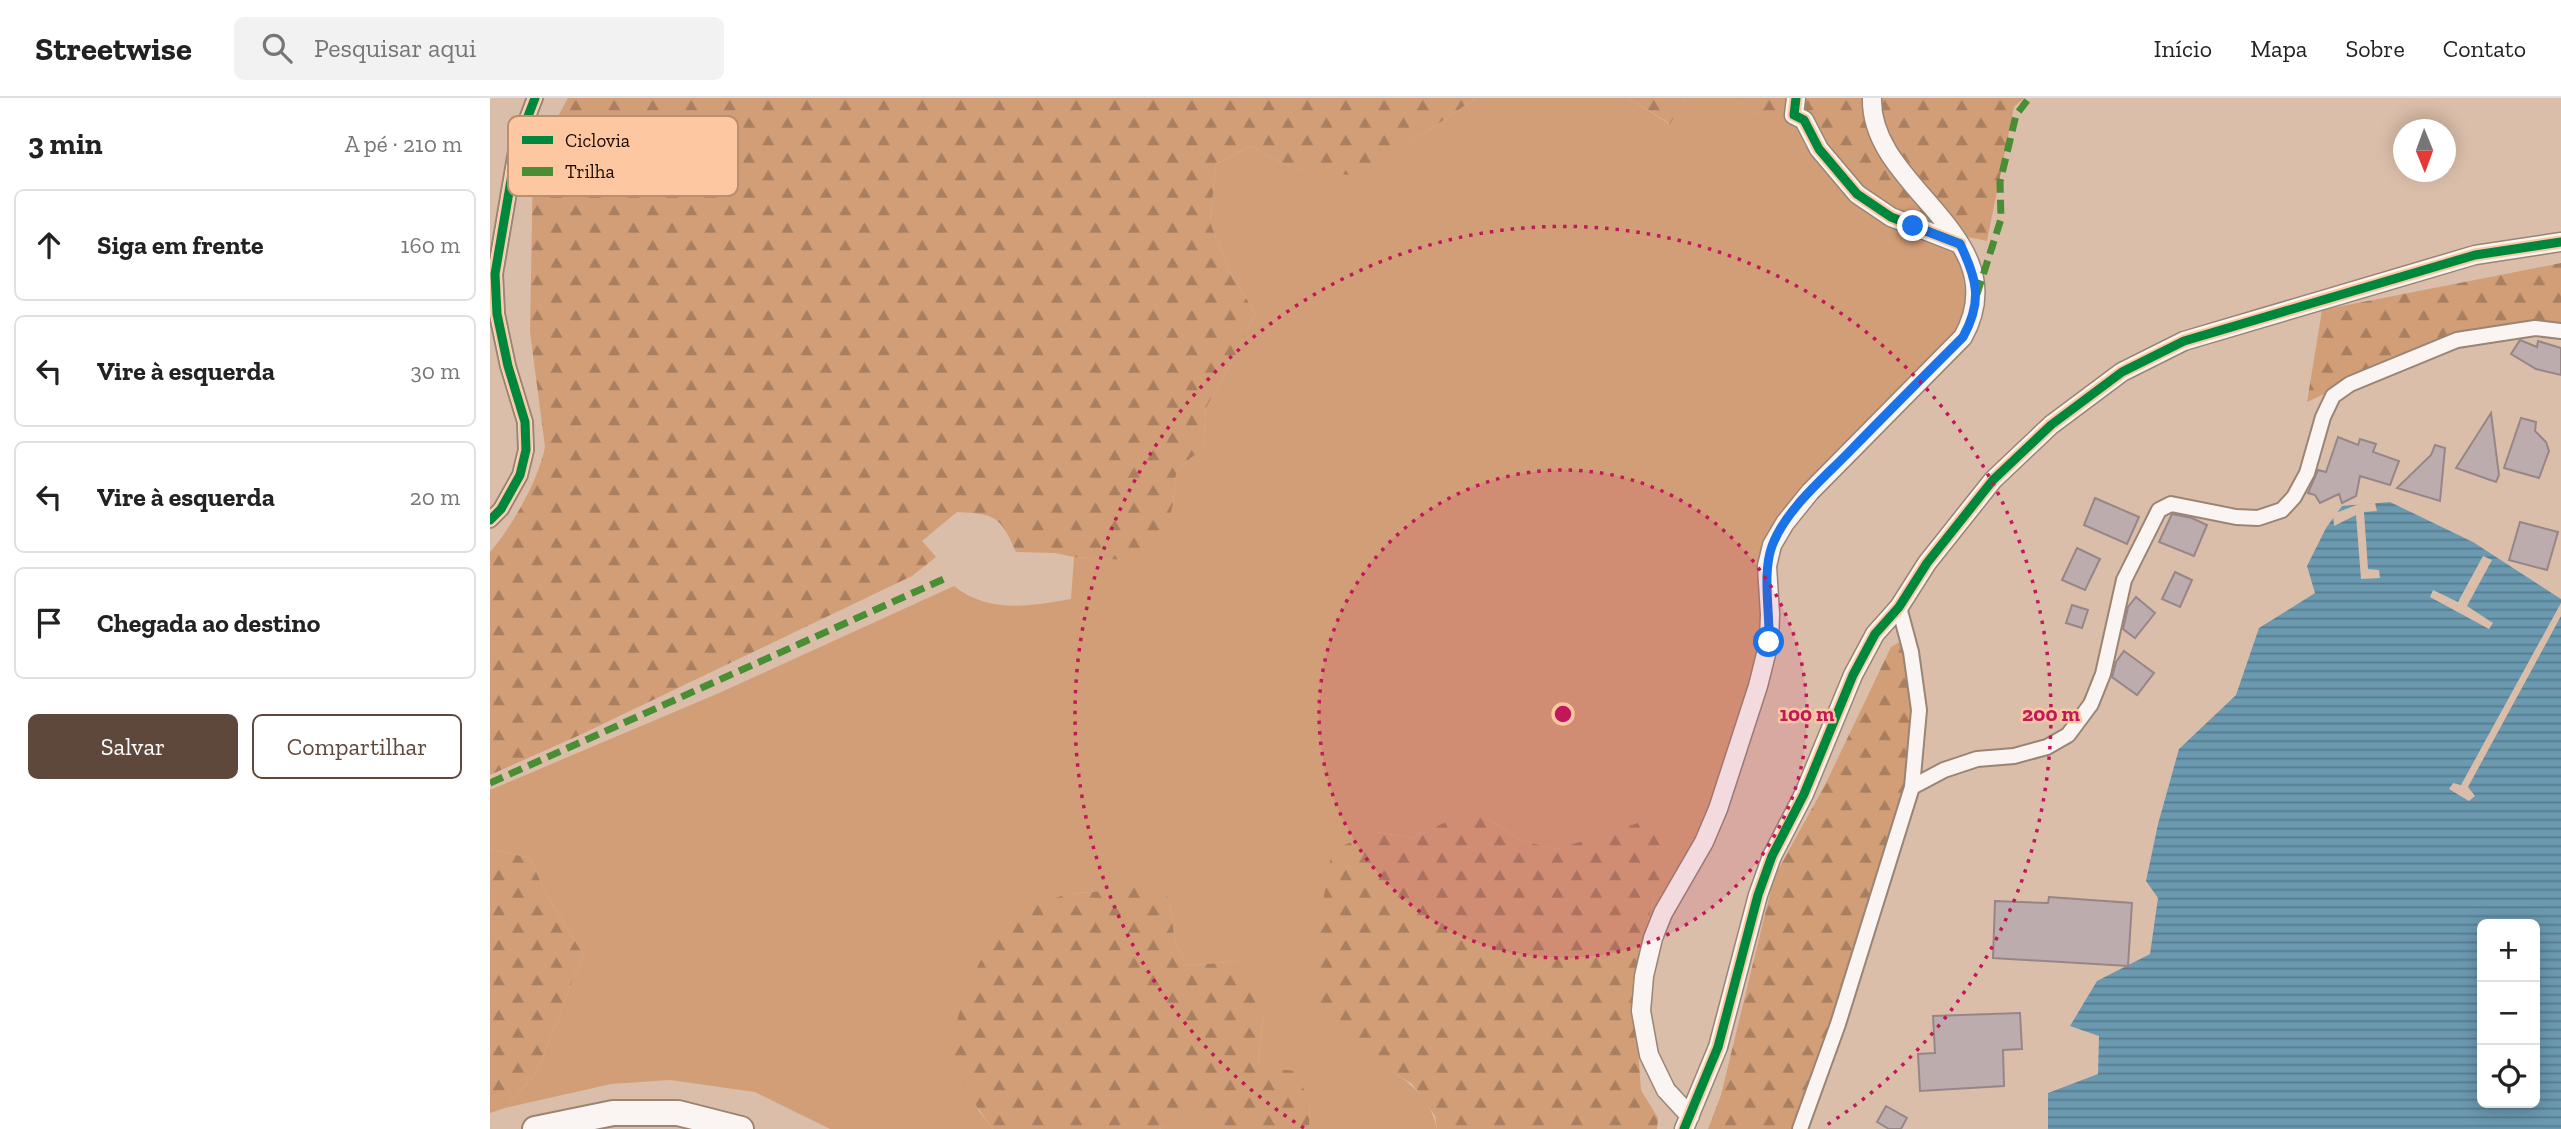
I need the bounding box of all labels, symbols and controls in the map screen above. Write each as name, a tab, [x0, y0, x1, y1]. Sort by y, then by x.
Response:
search box	[234, 17, 724, 80]
text: Streetwise	[35, 29, 192, 68]
icon: search	[258, 29, 296, 67]
text: Pesquisar aqui	[314, 32, 476, 64]
text: Início	[2154, 34, 2212, 63]
text: Mapa	[2250, 34, 2307, 63]
text: Sobre	[2345, 34, 2405, 63]
text: Contato	[2443, 34, 2526, 63]
legend	[508, 116, 738, 196]
north arrow	[2393, 119, 2456, 182]
text: 3 min	[28, 126, 103, 162]
text: Ciclovia	[565, 129, 630, 152]
text: A pé · 210 m	[345, 130, 462, 158]
text: Trilha	[565, 160, 615, 183]
route end	[1897, 210, 1928, 241]
icon: ahead	[30, 226, 68, 264]
text: Siga em frente	[97, 229, 264, 261]
text: 160 m	[401, 231, 460, 259]
icon: left	[30, 352, 68, 390]
text: Vire à esquerda	[97, 355, 275, 387]
text: 30 m	[410, 357, 460, 385]
icon: left	[30, 478, 68, 516]
text: Vire à esquerda	[97, 481, 275, 513]
text: 20 m	[410, 483, 460, 511]
icon: arrive	[30, 604, 68, 642]
text: Chegada ao destino	[97, 607, 320, 639]
route start	[1753, 626, 1784, 657]
text: 100 m	[1780, 701, 1835, 726]
text: 200 m	[2022, 701, 2080, 726]
centre of rings	[1551, 702, 1575, 726]
button: Salvar	[28, 714, 238, 779]
button: Compartilhar	[252, 714, 462, 779]
map controls	[2477, 919, 2540, 1108]
button: +	[2477, 919, 2540, 982]
button: −	[2477, 982, 2540, 1045]
button: locate	[2477, 1045, 2540, 1108]

